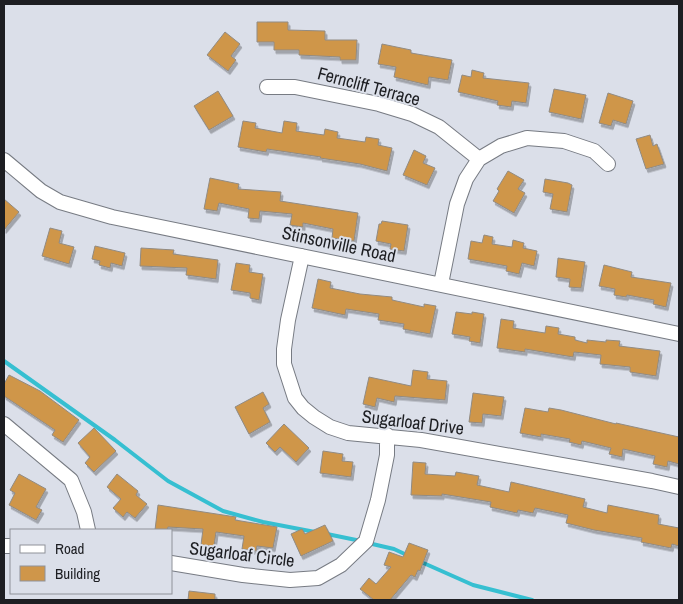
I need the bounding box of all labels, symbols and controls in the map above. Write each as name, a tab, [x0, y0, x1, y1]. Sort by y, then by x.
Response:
street label: Ferncliff Terrace	[315, 60, 423, 112]
street label: Stinsonville Road	[280, 220, 398, 268]
street label: Sugarloaf Drive	[361, 403, 465, 441]
legend	[10, 529, 172, 594]
street label: Sugarloaf Circle	[188, 535, 296, 573]
text: Road	[55, 538, 84, 559]
text: Building	[55, 563, 100, 584]

